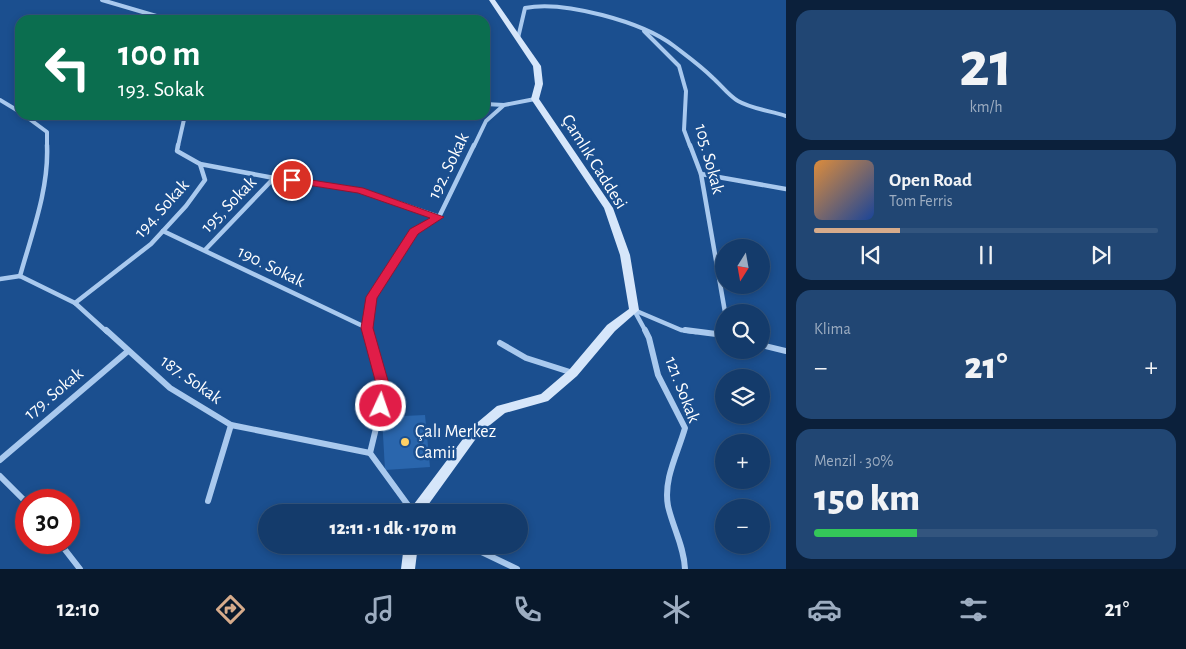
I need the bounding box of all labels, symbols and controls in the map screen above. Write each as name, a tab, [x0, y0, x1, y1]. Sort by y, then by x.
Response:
text: 21	[959, 33, 1013, 98]
icon: left	[35, 35, 100, 100]
text: 100 m	[118, 37, 201, 72]
text: 193. Sokak	[118, 78, 204, 100]
text: km/h	[969, 99, 1003, 115]
street label: Çamlık Caddesi	[558, 112, 630, 212]
street label: 105. Sokak	[691, 122, 727, 197]
street label: 192. Sokak	[425, 129, 473, 202]
pin	[271, 159, 313, 201]
icon: arrive	[278, 166, 306, 194]
text: Open Road	[889, 171, 972, 190]
street label: 195, Sokak	[198, 173, 261, 237]
street label: 194. Sokak	[131, 176, 193, 242]
text: Tom Ferris	[889, 193, 953, 209]
north arrow	[715, 239, 770, 294]
map controls	[715, 239, 770, 554]
icon: previous	[857, 241, 885, 269]
icon: pause	[972, 241, 1000, 269]
icon: next	[1087, 241, 1115, 269]
street label: 190. Sokak	[234, 243, 308, 291]
button: search	[715, 304, 770, 359]
text: Klima	[814, 321, 851, 337]
text: 21°	[964, 348, 1008, 386]
street label: 187. Sokak	[157, 352, 226, 408]
text: −	[814, 354, 827, 382]
text: +	[1145, 354, 1158, 382]
street label: 121. Sokak	[661, 355, 703, 426]
street label: 179. Sokak	[21, 364, 87, 424]
button: layers	[715, 369, 770, 424]
position arrow	[354, 379, 406, 431]
place label: Çalı Merkez Camii	[415, 423, 496, 462]
button: +	[715, 434, 770, 489]
marker: Çalı Merkez Camii	[399, 436, 411, 448]
text: Menzil · 30%	[814, 453, 894, 469]
text: 150 km	[814, 480, 920, 518]
speed limit sign: 30	[15, 489, 80, 554]
button: −	[715, 499, 770, 554]
text: 12:11 · 1 dk · 170 m	[330, 519, 457, 538]
icon: directions	[213, 592, 248, 627]
icon: music	[362, 592, 397, 627]
icon: phone	[510, 592, 545, 627]
icon: climate	[659, 592, 694, 627]
icon: car	[807, 592, 842, 627]
icon: filters	[956, 592, 991, 627]
text: 12:10	[57, 598, 99, 620]
text: 21°	[1104, 598, 1129, 620]

